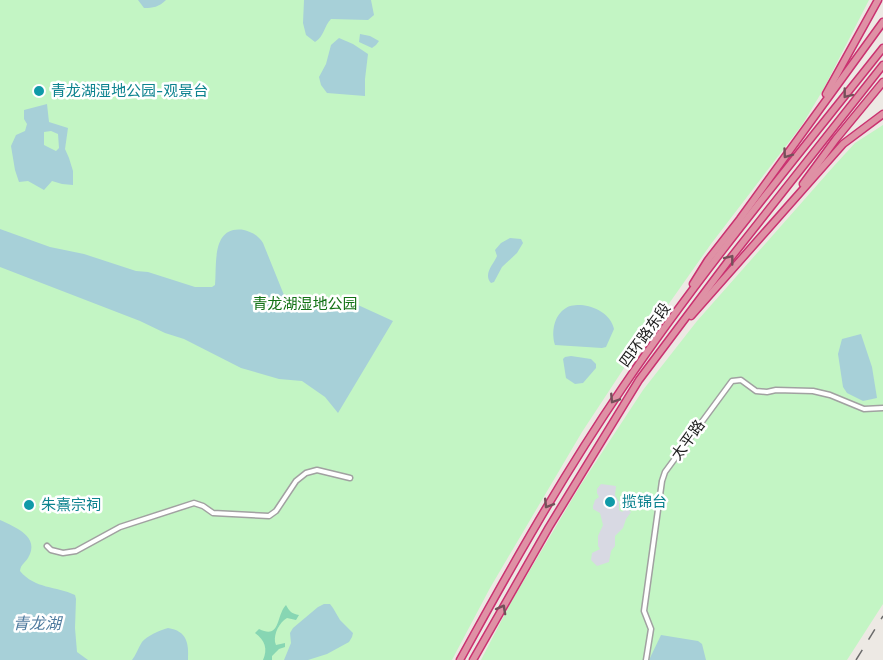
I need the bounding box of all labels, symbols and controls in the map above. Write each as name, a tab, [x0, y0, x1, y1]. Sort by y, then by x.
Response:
place label: 青龙湖湿地公园-观景台	[51, 82, 208, 100]
marker: 青龙湖湿地公园-观景台	[32, 84, 46, 98]
one-way arrow	[843, 87, 854, 98]
one-way arrow	[783, 148, 794, 159]
one-way arrow	[722, 255, 733, 266]
park label: 青龙湖湿地公园	[252, 295, 358, 313]
street label: 四环路东段	[616, 299, 674, 371]
one-way arrow	[611, 393, 622, 404]
street label: 太平路	[667, 417, 709, 463]
place label: 揽锦台	[622, 493, 667, 511]
marker: 揽锦台	[603, 495, 617, 509]
place label: 朱熹宗祠	[41, 496, 101, 514]
one-way arrow	[544, 497, 555, 508]
marker: 朱熹宗祠	[22, 498, 36, 512]
one-way arrow	[495, 605, 506, 615]
water label: 青龙湖	[13, 614, 64, 633]

